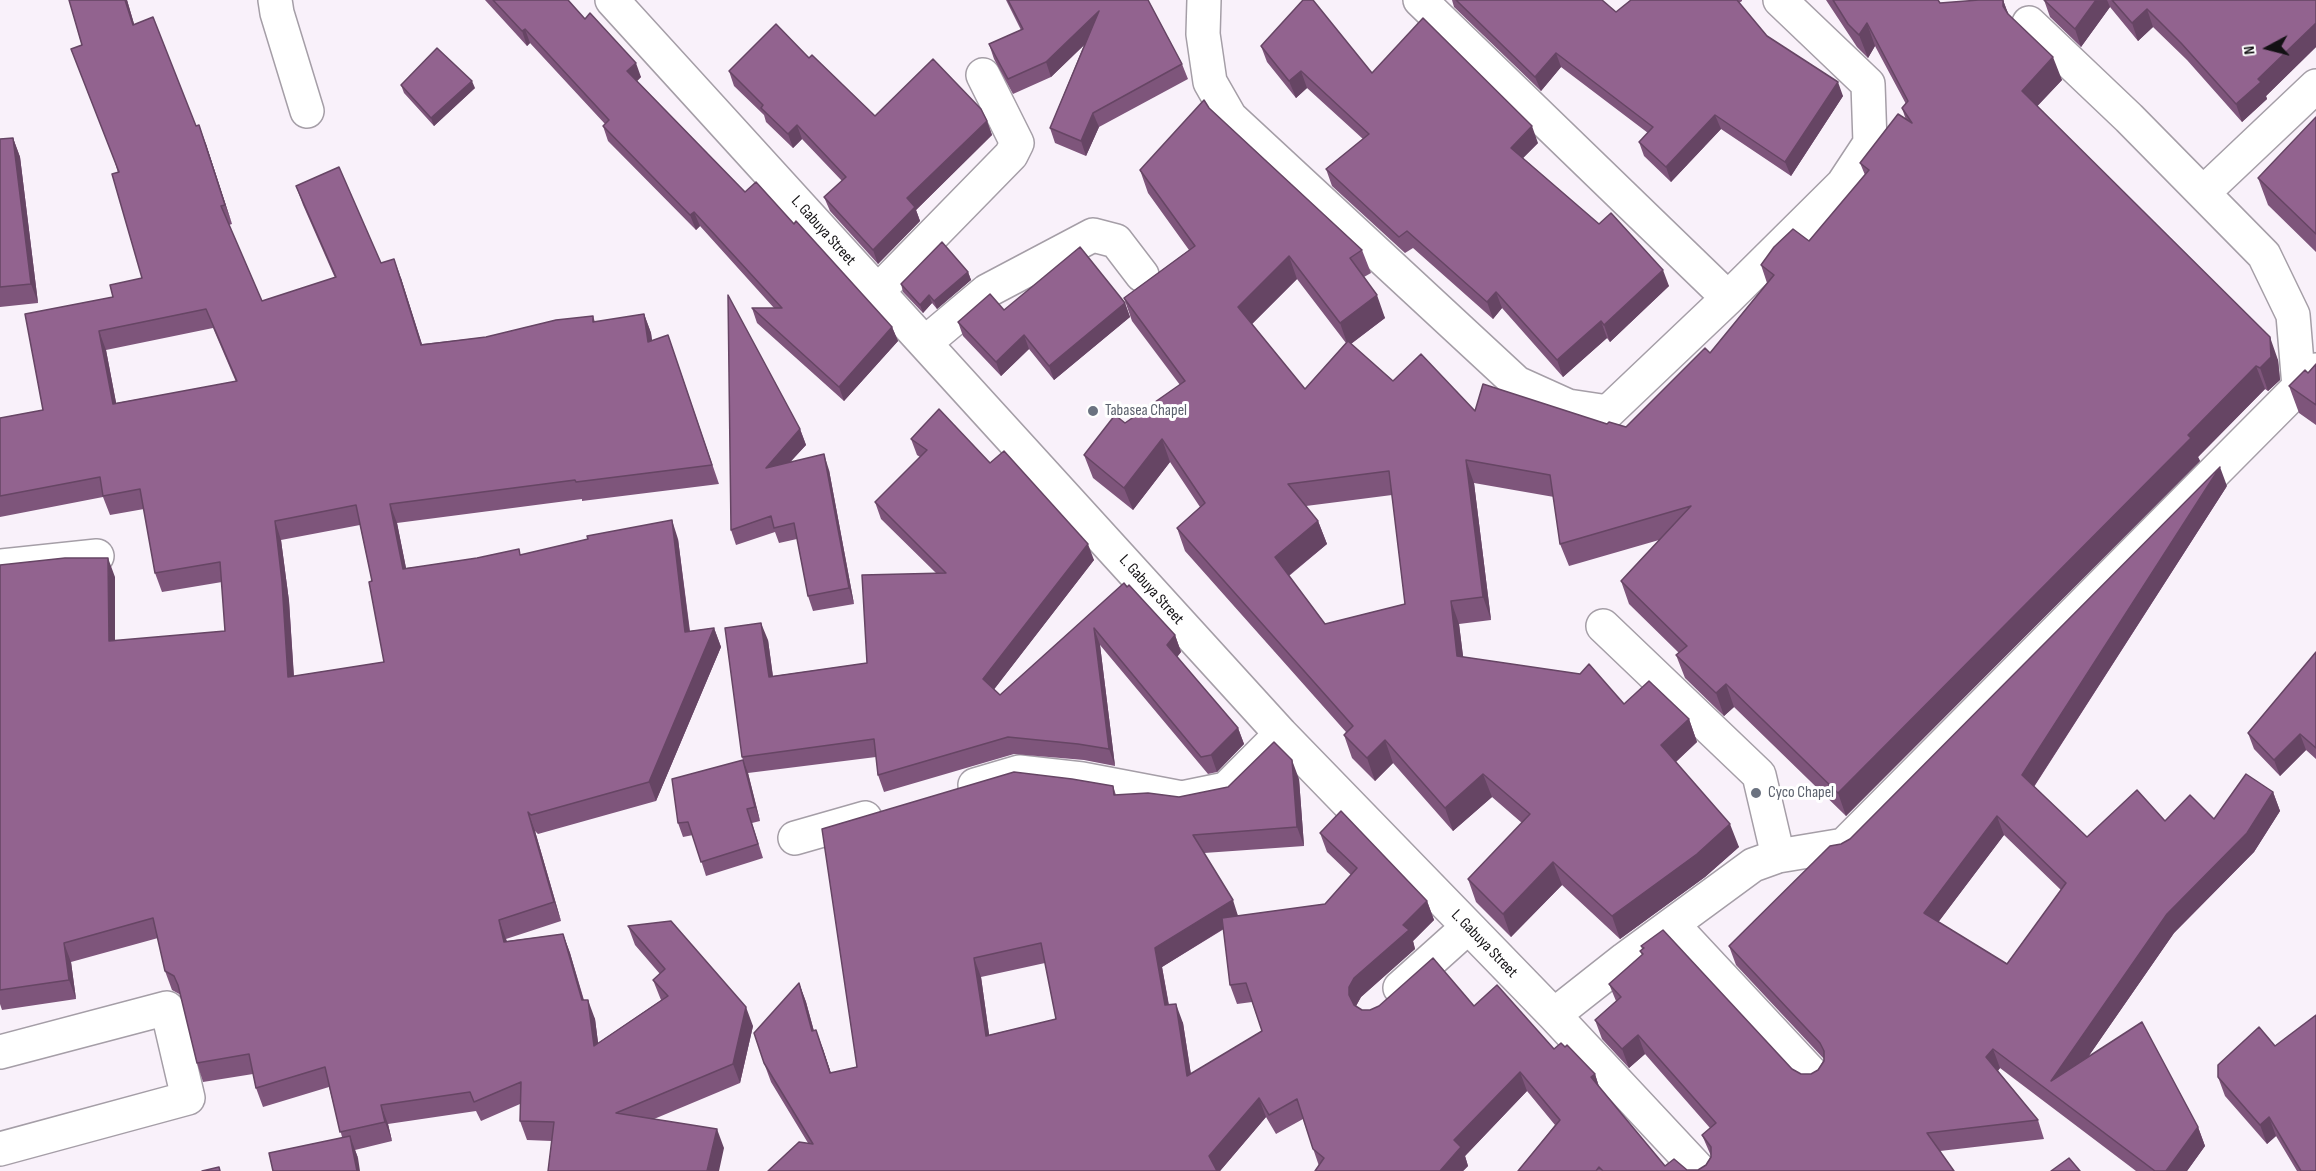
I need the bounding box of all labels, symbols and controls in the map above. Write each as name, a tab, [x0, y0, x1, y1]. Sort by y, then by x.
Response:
north arrow	[2238, 18, 2298, 78]
text: N	[2240, 45, 2260, 56]
street label: L. Gabuya Street	[787, 192, 859, 270]
place label: Tabasea Chapel	[1105, 401, 1187, 421]
marker: Tabasea Chapel	[1086, 404, 1100, 418]
street label: L. Gabuya Street	[1115, 551, 1187, 629]
place label: Cyco Chapel	[1768, 783, 1834, 803]
marker: Cyco Chapel	[1749, 786, 1763, 800]
street label: L. Gabuya Street	[1447, 906, 1521, 982]

